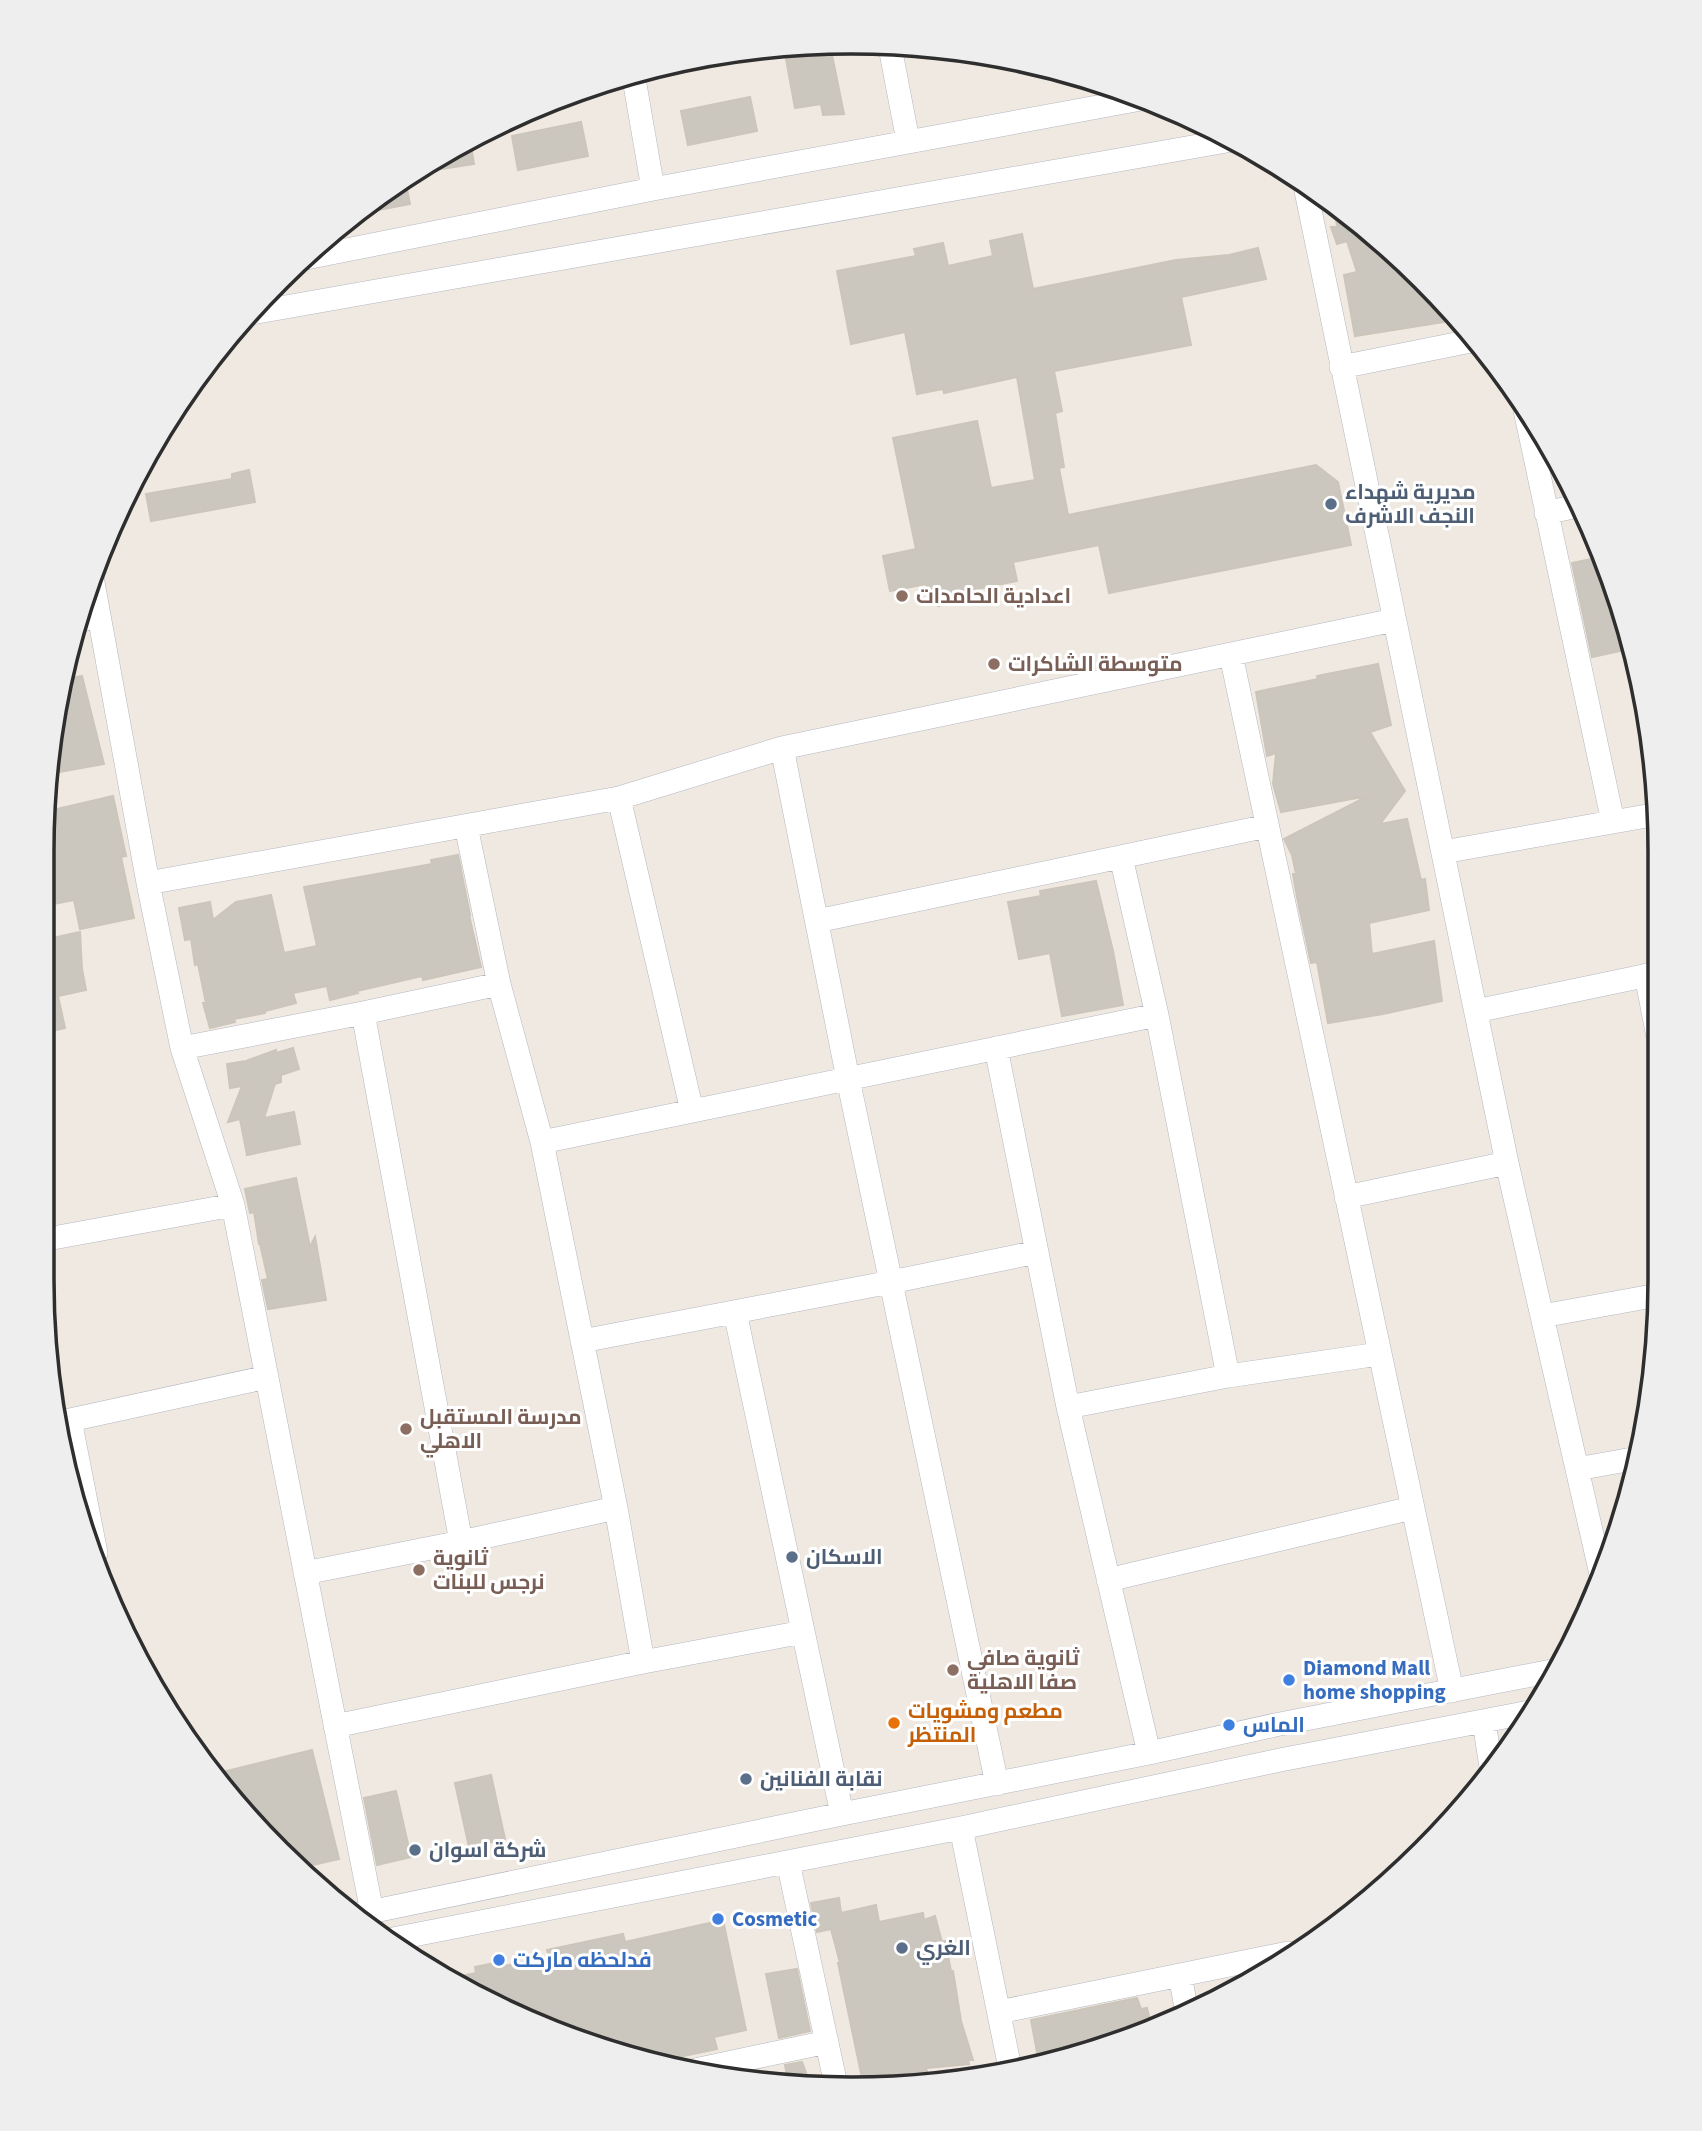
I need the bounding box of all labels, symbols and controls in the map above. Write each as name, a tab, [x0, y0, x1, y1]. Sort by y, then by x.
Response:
place label: مديرية شهداء النجف الاشرف	[1345, 477, 1476, 531]
marker: مديرية شهداء النجف الاشرف	[1323, 496, 1339, 512]
place label: اعدادية الحامدات	[916, 581, 1071, 611]
marker: اعدادية الحامدات	[894, 588, 910, 604]
place label: متوسطة الشاكرات	[1008, 649, 1183, 679]
marker: متوسطة الشاكرات	[986, 656, 1002, 672]
place label: مدرسة المستقبل الاهلي	[420, 1402, 582, 1458]
marker: مدرسة المستقبل الاهلي	[398, 1421, 414, 1437]
place label: الاسكان	[806, 1542, 883, 1572]
place label: ثانوية نرجس للبنات	[433, 1543, 544, 1597]
marker: الاسكان	[784, 1549, 800, 1565]
marker: ثانوية نرجس للبنات	[411, 1562, 427, 1578]
place label: ثانوية صافي صفا الاهلية	[967, 1643, 1080, 1697]
place label: Diamond Mall home shopping	[1303, 1653, 1446, 1707]
marker: ثانوية صافي صفا الاهلية	[945, 1662, 961, 1678]
marker: Diamond Mall home shopping	[1281, 1672, 1297, 1688]
place label: مطعم ومشويات المنتظر	[907, 1696, 1063, 1750]
place label: الماس	[1243, 1710, 1305, 1740]
marker: مطعم ومشويات المنتظر	[886, 1715, 902, 1731]
marker: الماس	[1221, 1717, 1237, 1733]
place label: نقابة الفنانين	[760, 1764, 882, 1794]
marker: نقابة الفنانين	[738, 1771, 754, 1787]
place label: شركة اسوان	[429, 1835, 546, 1865]
marker: شركة اسوان	[407, 1842, 423, 1858]
place label: Cosmetic	[732, 1904, 818, 1934]
marker: Cosmetic	[710, 1911, 726, 1927]
place label: الغري	[916, 1933, 971, 1965]
marker: الغري	[894, 1940, 910, 1956]
place label: فدلحظه ماركت	[513, 1945, 652, 1975]
marker: فدلحظه ماركت	[491, 1952, 507, 1968]

